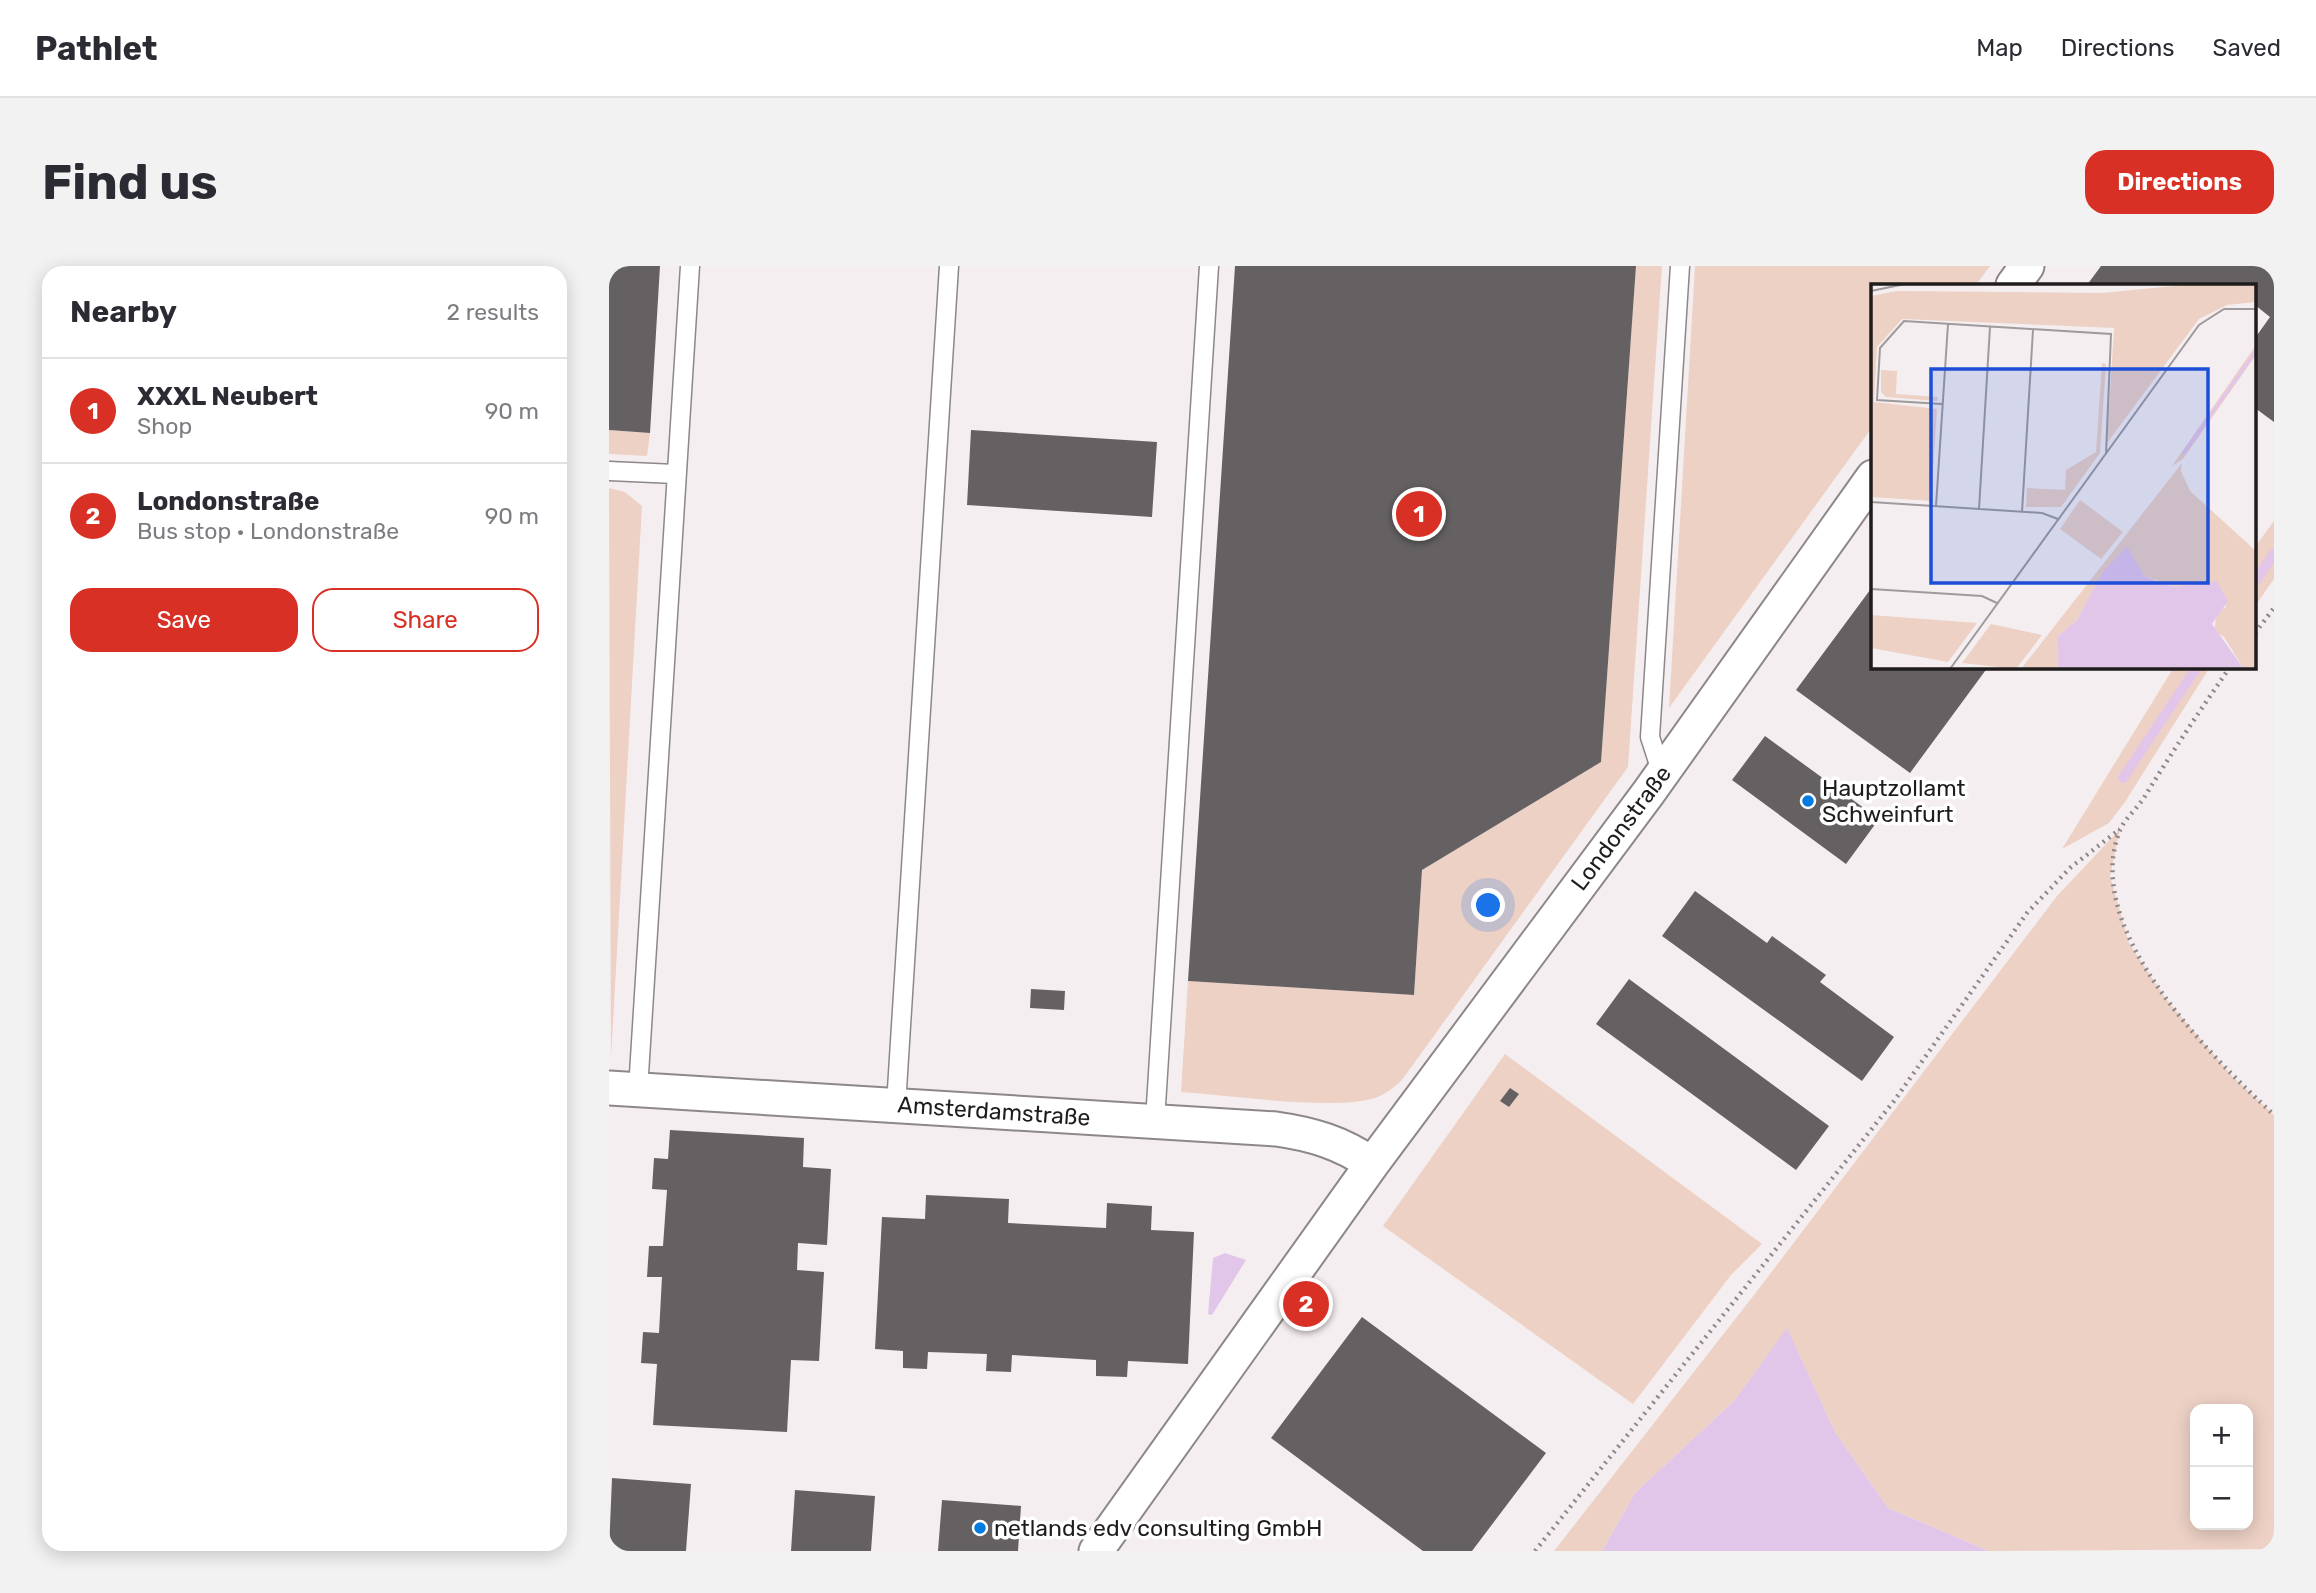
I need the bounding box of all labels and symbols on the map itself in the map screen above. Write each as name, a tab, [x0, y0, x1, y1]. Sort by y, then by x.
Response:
inset map	[1871, 284, 2256, 668]
pin: 1	[1396, 488, 1442, 540]
street label: Londonstraße	[1565, 760, 1677, 896]
place label: Hauptzollamt Schweinfurt	[1822, 774, 1965, 828]
marker: Hauptzollamt Schweinfurt	[1800, 793, 1816, 809]
your location	[1471, 888, 1505, 922]
street label: Amsterdamstraße	[897, 1090, 1091, 1132]
pin: 2	[1283, 1278, 1329, 1330]
place label: netlands edv consulting GmbH	[994, 1514, 1322, 1542]
marker: netlands edv consulting GmbH	[972, 1520, 988, 1536]

